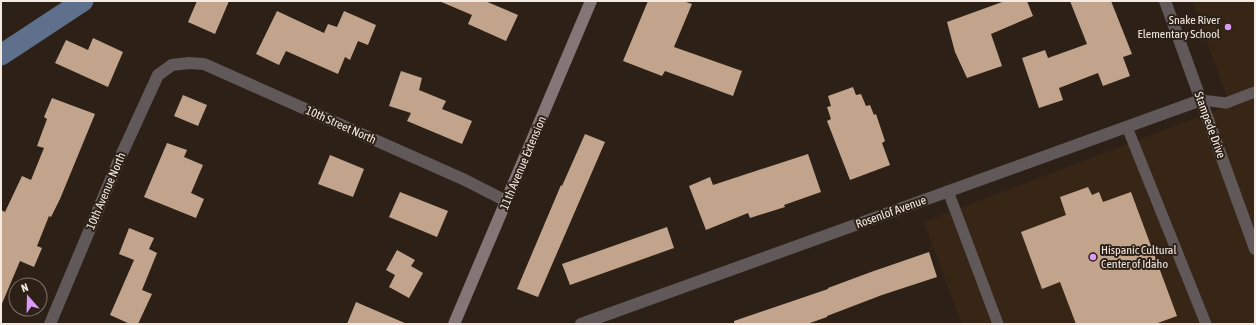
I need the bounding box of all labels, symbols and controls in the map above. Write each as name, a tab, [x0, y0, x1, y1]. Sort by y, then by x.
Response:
place label: Snake River Elementary School	[1138, 13, 1221, 41]
marker: Snake River Elementary School	[1223, 22, 1233, 32]
street label: Stampede Drive	[1191, 90, 1229, 160]
street label: 10th Street North	[304, 103, 378, 147]
street label: 11th Avenue Extension	[497, 114, 549, 212]
street label: 10th Avenue North	[83, 150, 129, 232]
street label: Rosenlof Avenue	[854, 193, 928, 231]
place label: Hispanic Cultural Center of Idaho	[1101, 243, 1177, 271]
marker: Hispanic Cultural Center of Idaho	[1088, 252, 1098, 262]
north arrow	[8, 277, 48, 317]
text: N	[19, 281, 30, 294]

